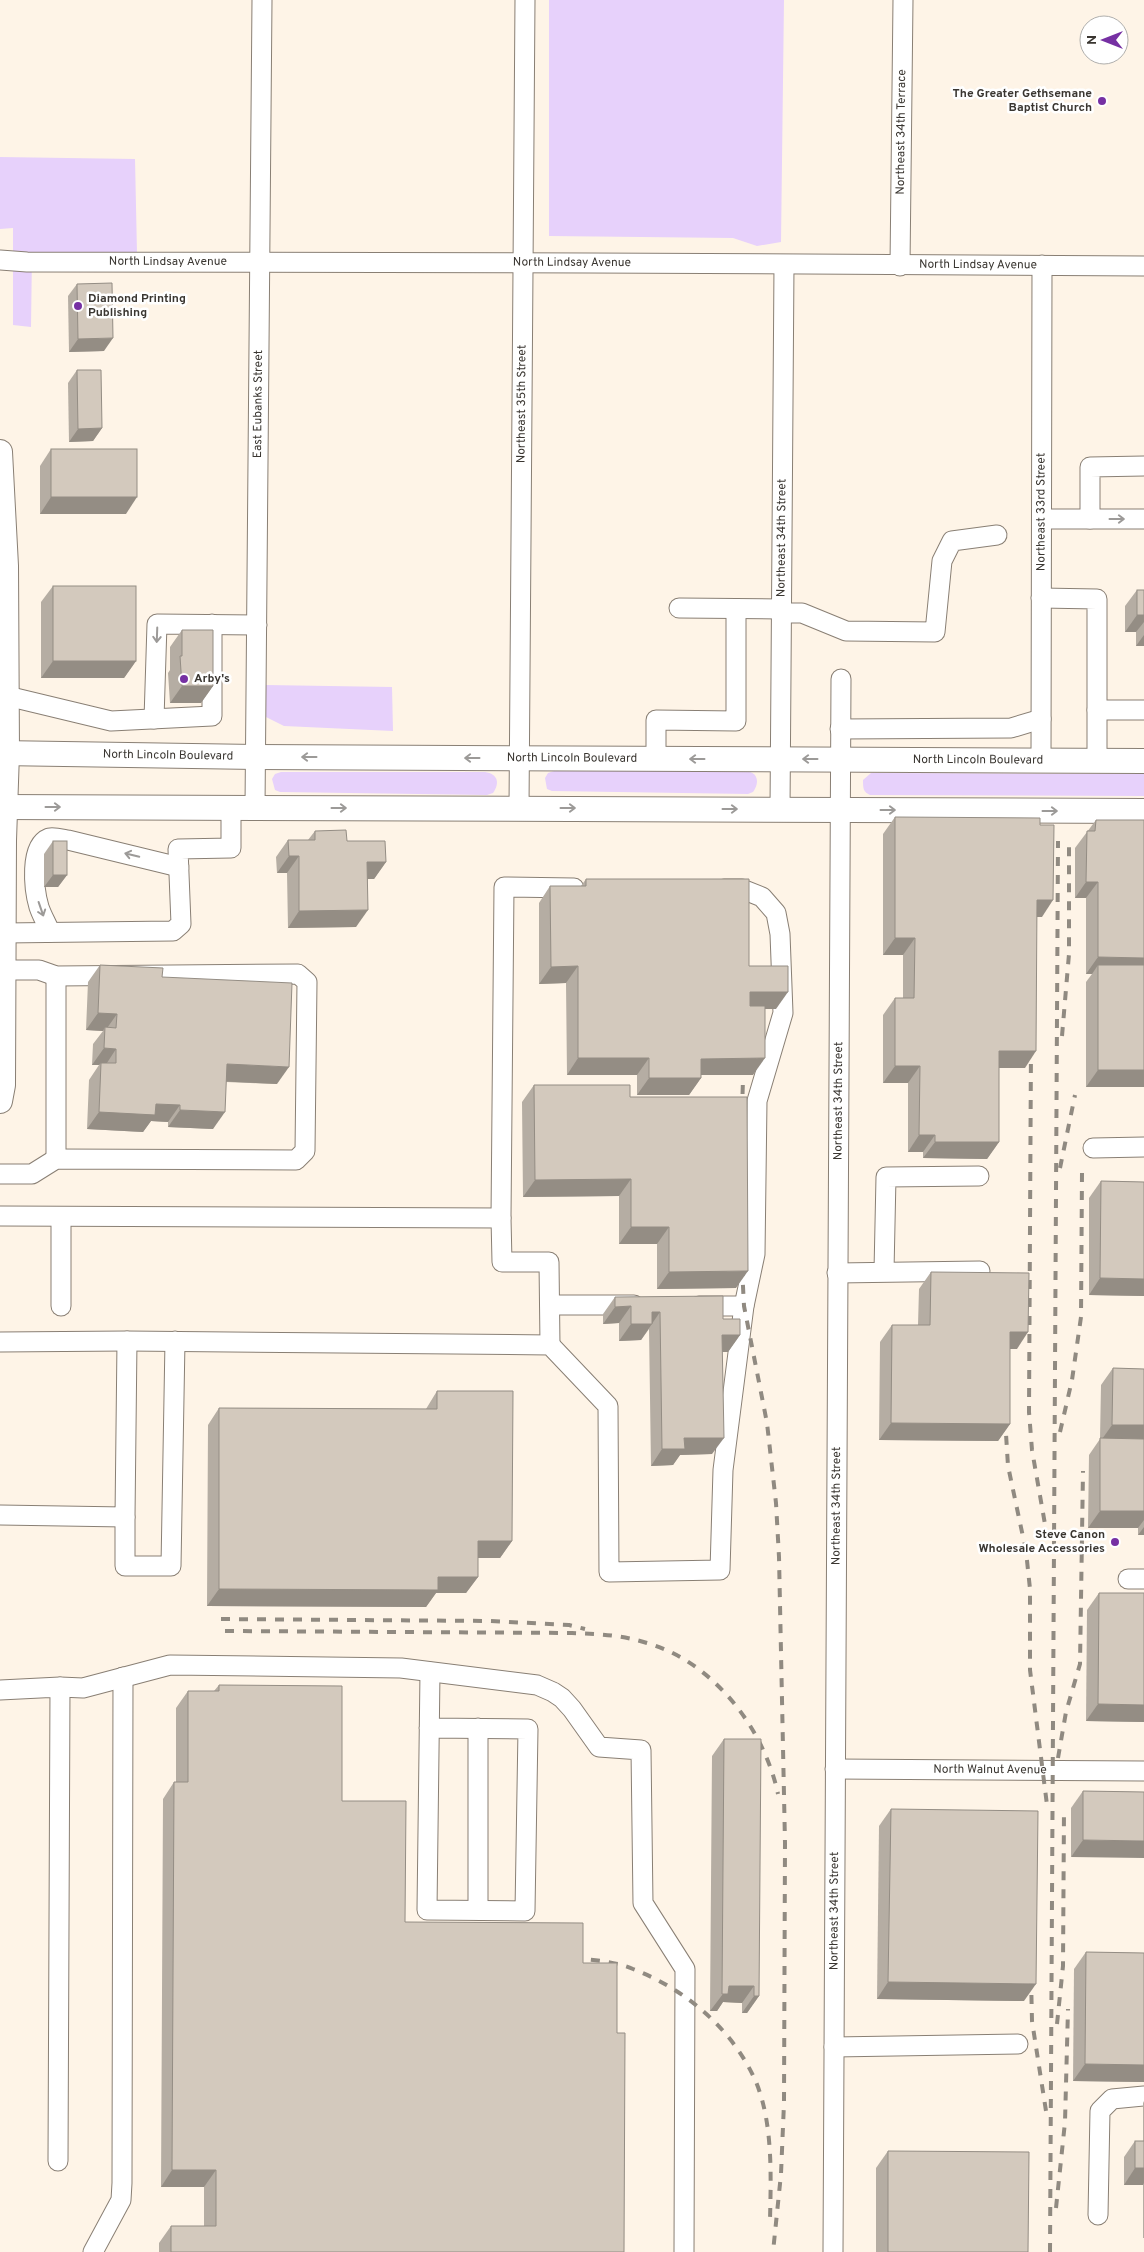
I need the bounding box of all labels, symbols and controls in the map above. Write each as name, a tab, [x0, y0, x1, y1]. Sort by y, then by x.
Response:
north arrow	[1079, 15, 1129, 65]
text: N	[1084, 35, 1101, 45]
street label: Northeast 34th Terrace	[893, 69, 910, 195]
place label: The Greater Gethsemane Baptist Church	[953, 86, 1092, 116]
marker: The Greater Gethsemane Baptist Church	[1096, 95, 1108, 107]
street label: North Lindsay Avenue	[109, 254, 227, 270]
street label: North Lindsay Avenue	[513, 255, 631, 271]
street label: North Lindsay Avenue	[919, 257, 1037, 273]
place label: Diamond Printing Publishing	[88, 291, 186, 321]
marker: Diamond Printing Publishing	[72, 300, 84, 312]
street label: Northeast 35th Street	[514, 345, 530, 463]
street label: East Eubanks Street	[250, 350, 267, 458]
street label: Northeast 33rd Street	[1033, 453, 1050, 571]
street label: Northeast 34th Street	[774, 479, 790, 597]
one-way arrow	[1108, 514, 1125, 524]
one-way arrow	[152, 627, 162, 643]
place label: Arby's	[194, 671, 230, 687]
marker: Arby's	[178, 673, 190, 685]
street label: North Lincoln Boulevard	[103, 747, 233, 765]
street label: North Lincoln Boulevard	[507, 750, 637, 767]
one-way arrow	[301, 752, 318, 762]
street label: North Lincoln Boulevard	[913, 752, 1043, 769]
one-way arrow	[464, 753, 480, 763]
one-way arrow	[689, 754, 705, 764]
one-way arrow	[802, 754, 818, 764]
one-way arrow	[45, 802, 61, 812]
one-way arrow	[330, 803, 347, 813]
one-way arrow	[560, 803, 576, 813]
one-way arrow	[722, 804, 738, 814]
one-way arrow	[880, 805, 896, 815]
one-way arrow	[1042, 806, 1058, 816]
one-way arrow	[124, 850, 140, 859]
one-way arrow	[37, 901, 46, 916]
street label: Northeast 34th Street	[831, 1042, 847, 1160]
street label: Northeast 34th Street	[828, 1447, 845, 1565]
place label: Steve Canon Wholesale Accessories	[978, 1527, 1105, 1557]
marker: Steve Canon Wholesale Accessories	[1109, 1536, 1121, 1548]
street label: North Walnut Avenue	[933, 1762, 1047, 1778]
street label: Northeast 34th Street	[826, 1852, 843, 1970]

